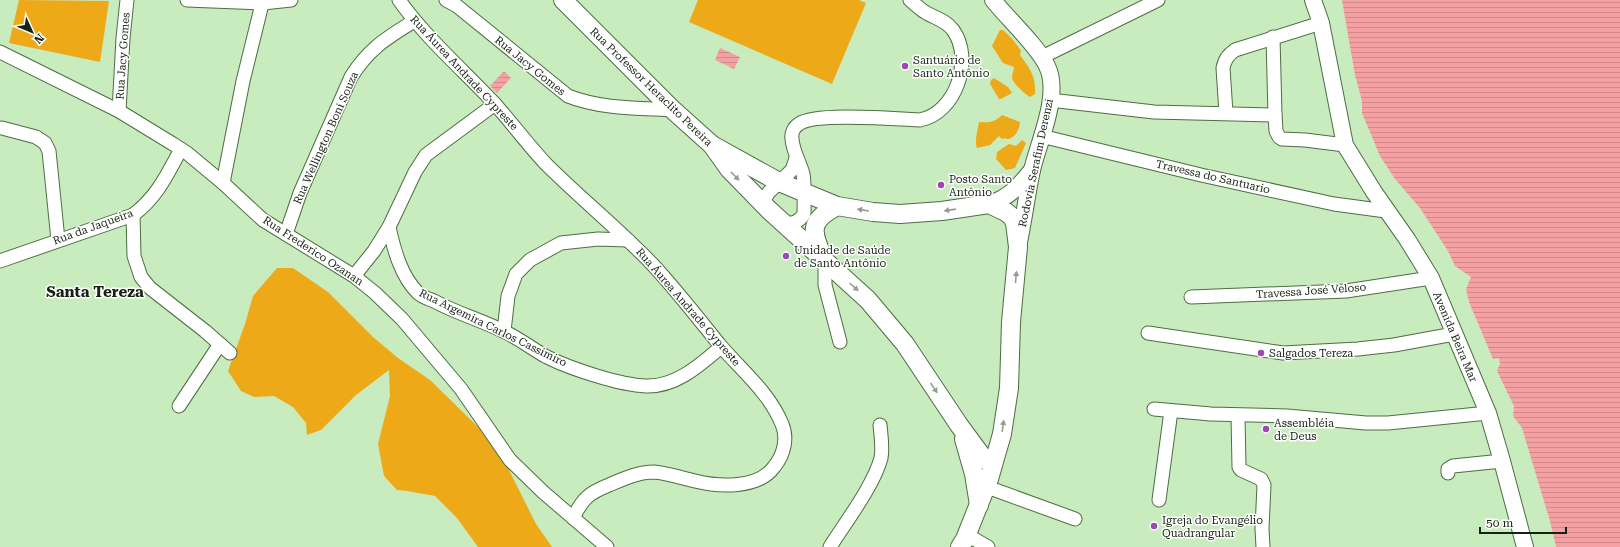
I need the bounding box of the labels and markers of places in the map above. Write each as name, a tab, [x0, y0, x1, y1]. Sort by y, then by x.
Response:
place label: Santuário de Santo Antônio	[913, 54, 990, 80]
marker: Santuário de Santo Antônio	[900, 61, 910, 71]
place label: Posto Santo Antônio	[949, 173, 1012, 199]
marker: Posto Santo Antônio	[936, 180, 946, 190]
place label: Unidade de Saúde de Santo Antônio	[794, 244, 891, 270]
marker: Unidade de Saúde de Santo Antônio	[781, 251, 791, 261]
place label: Salgados Tereza	[1269, 347, 1353, 360]
marker: Salgados Tereza	[1256, 348, 1266, 358]
place label: Assembléia de Deus	[1274, 417, 1334, 443]
marker: Assembléia de Deus	[1261, 424, 1271, 434]
place label: Igreja do Evangélio Quadrangular	[1162, 514, 1263, 540]
marker: Igreja do Evangélio Quadrangular	[1149, 521, 1159, 531]

